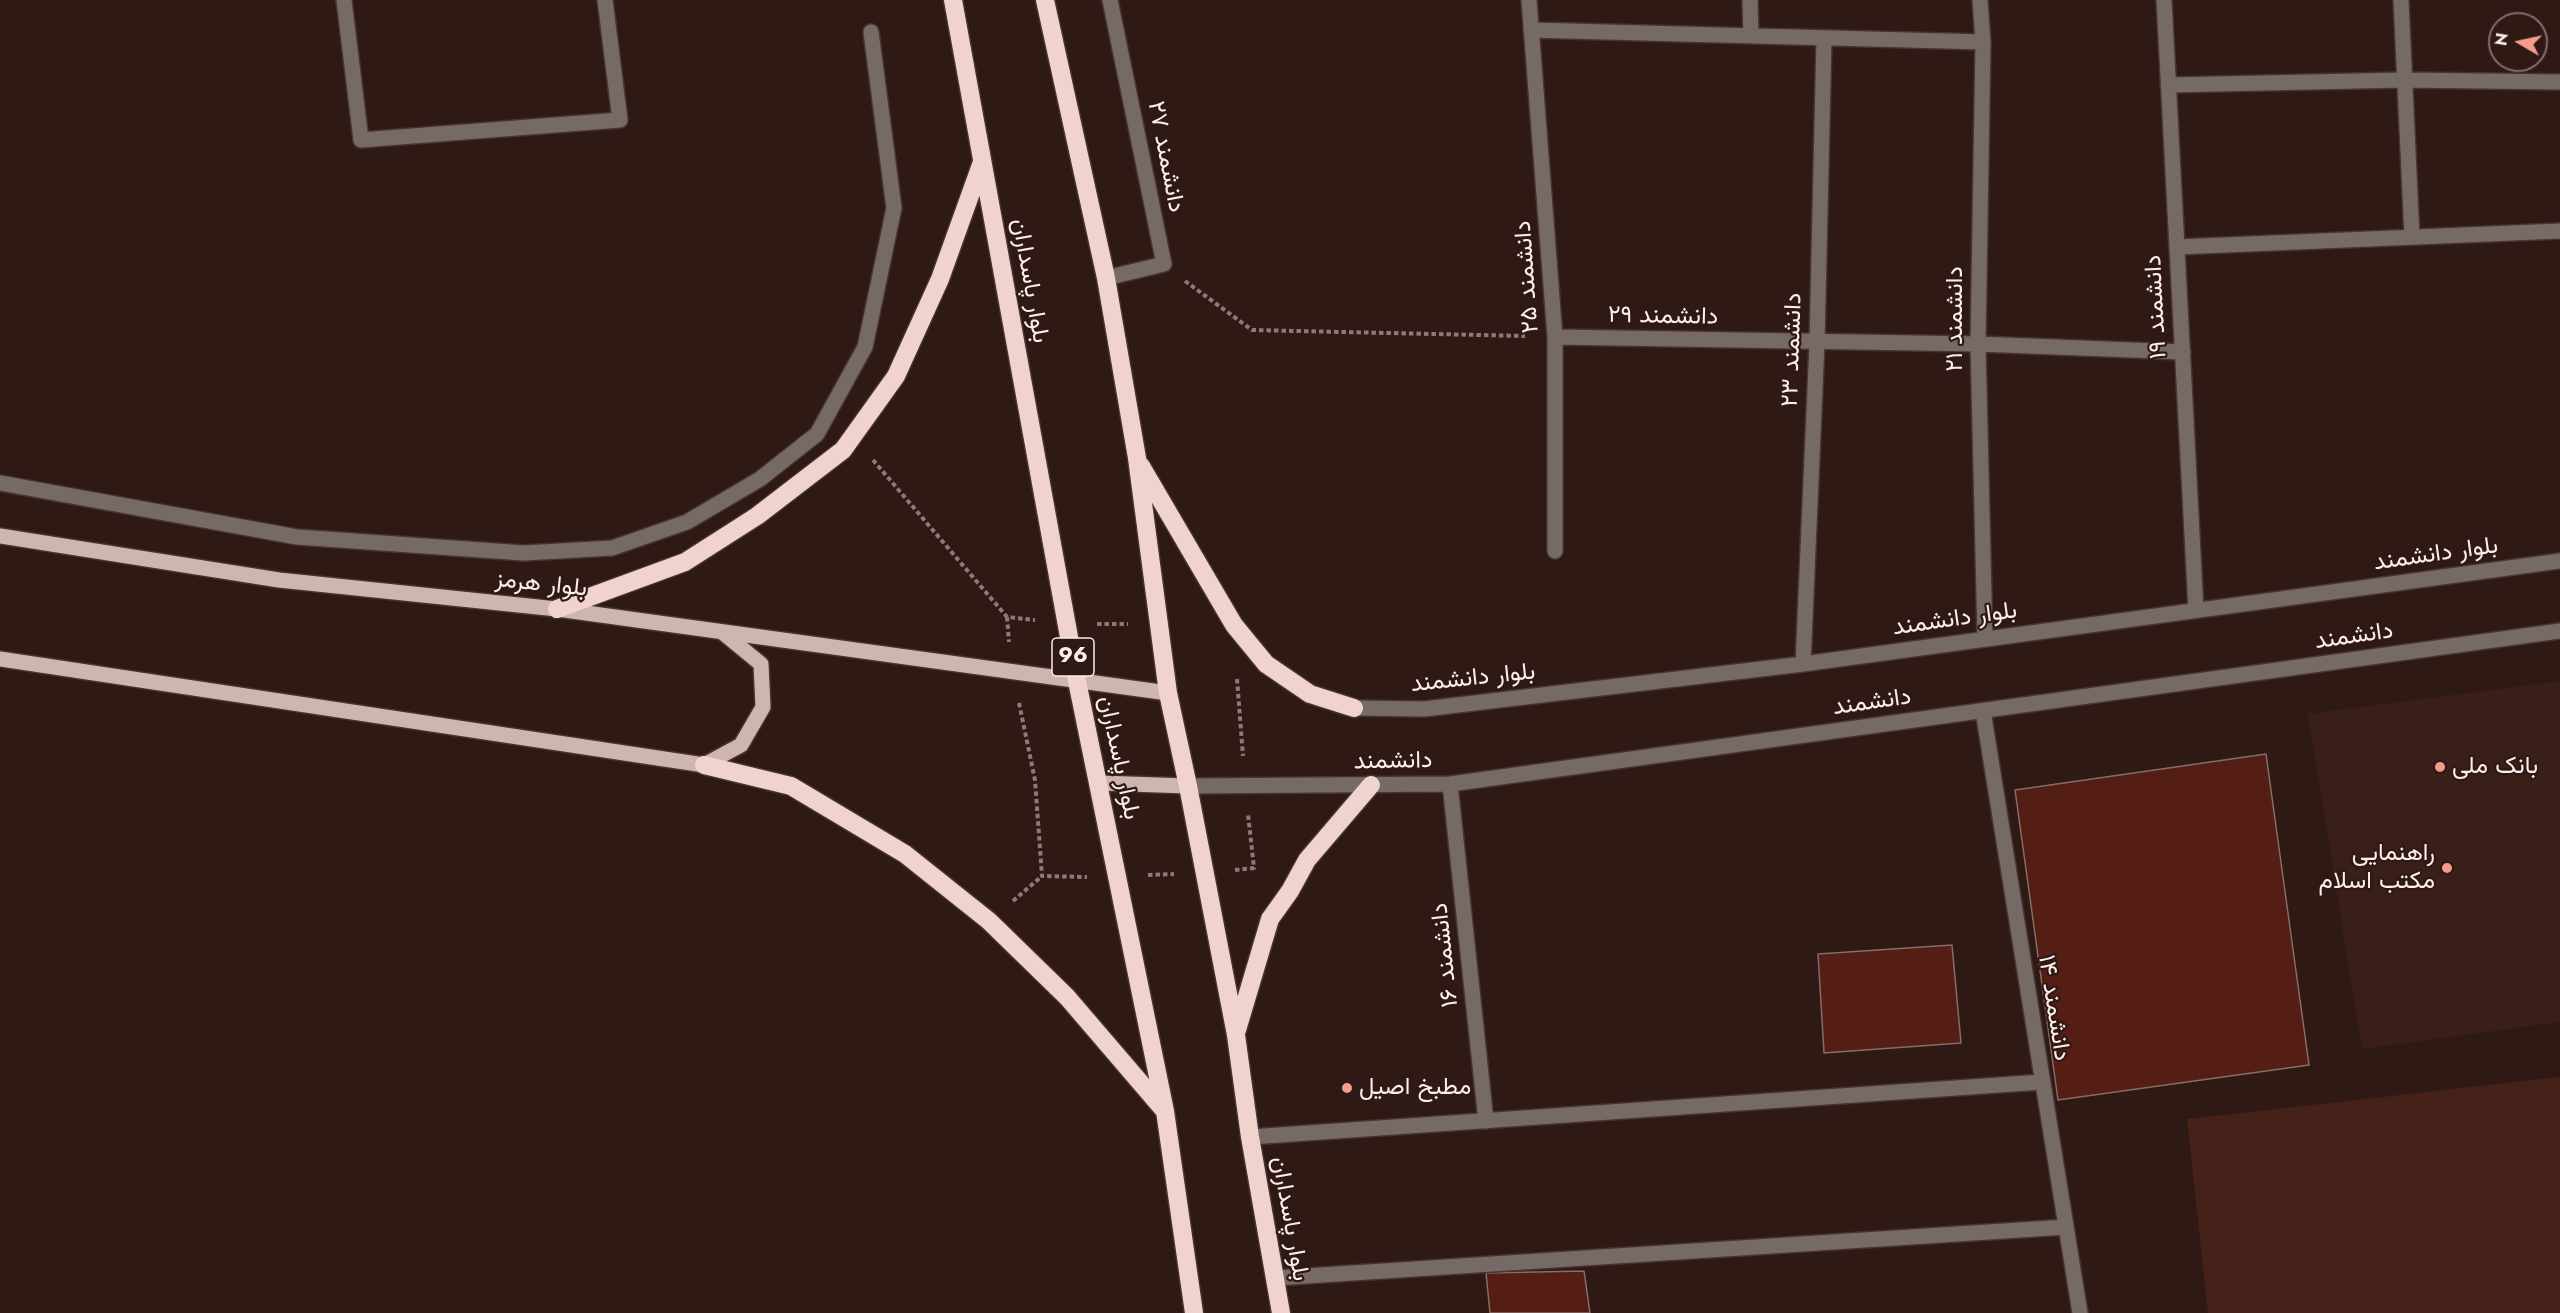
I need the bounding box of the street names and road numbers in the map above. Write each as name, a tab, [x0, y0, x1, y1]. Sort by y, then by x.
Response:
street label: دانشمند ۲۷	[1140, 99, 1190, 215]
street label: بلوار پاسداران	[1004, 217, 1054, 345]
street label: دانشمند ۲۵	[1510, 220, 1546, 334]
street label: دانشمند ۱۹	[2140, 254, 2174, 360]
street label: دانشمند ۲۱	[1942, 266, 1970, 372]
street label: دانشمند ۲۳	[1777, 292, 1809, 408]
street label: دانشمند ۲۹	[1608, 302, 1718, 332]
street label: بلوار دانشمند	[2372, 532, 2500, 578]
street label: بلوار هرمز	[493, 566, 589, 604]
street label: بلوار دانشمند	[1891, 597, 2019, 643]
street label: دانشمند	[2313, 617, 2395, 657]
road number: 96	[1052, 638, 1094, 676]
street label: بلوار دانشمند	[1409, 658, 1537, 700]
street label: دانشمند	[1831, 683, 1913, 723]
street label: بلوار پاسداران	[1091, 694, 1145, 822]
street label: دانشمند	[1353, 747, 1433, 777]
street label: دانشمند ۱۶	[1426, 901, 1466, 1009]
street label: دانشمند ۱۴	[2030, 953, 2076, 1063]
street label: بلوار پاسداران	[1264, 1155, 1314, 1283]

